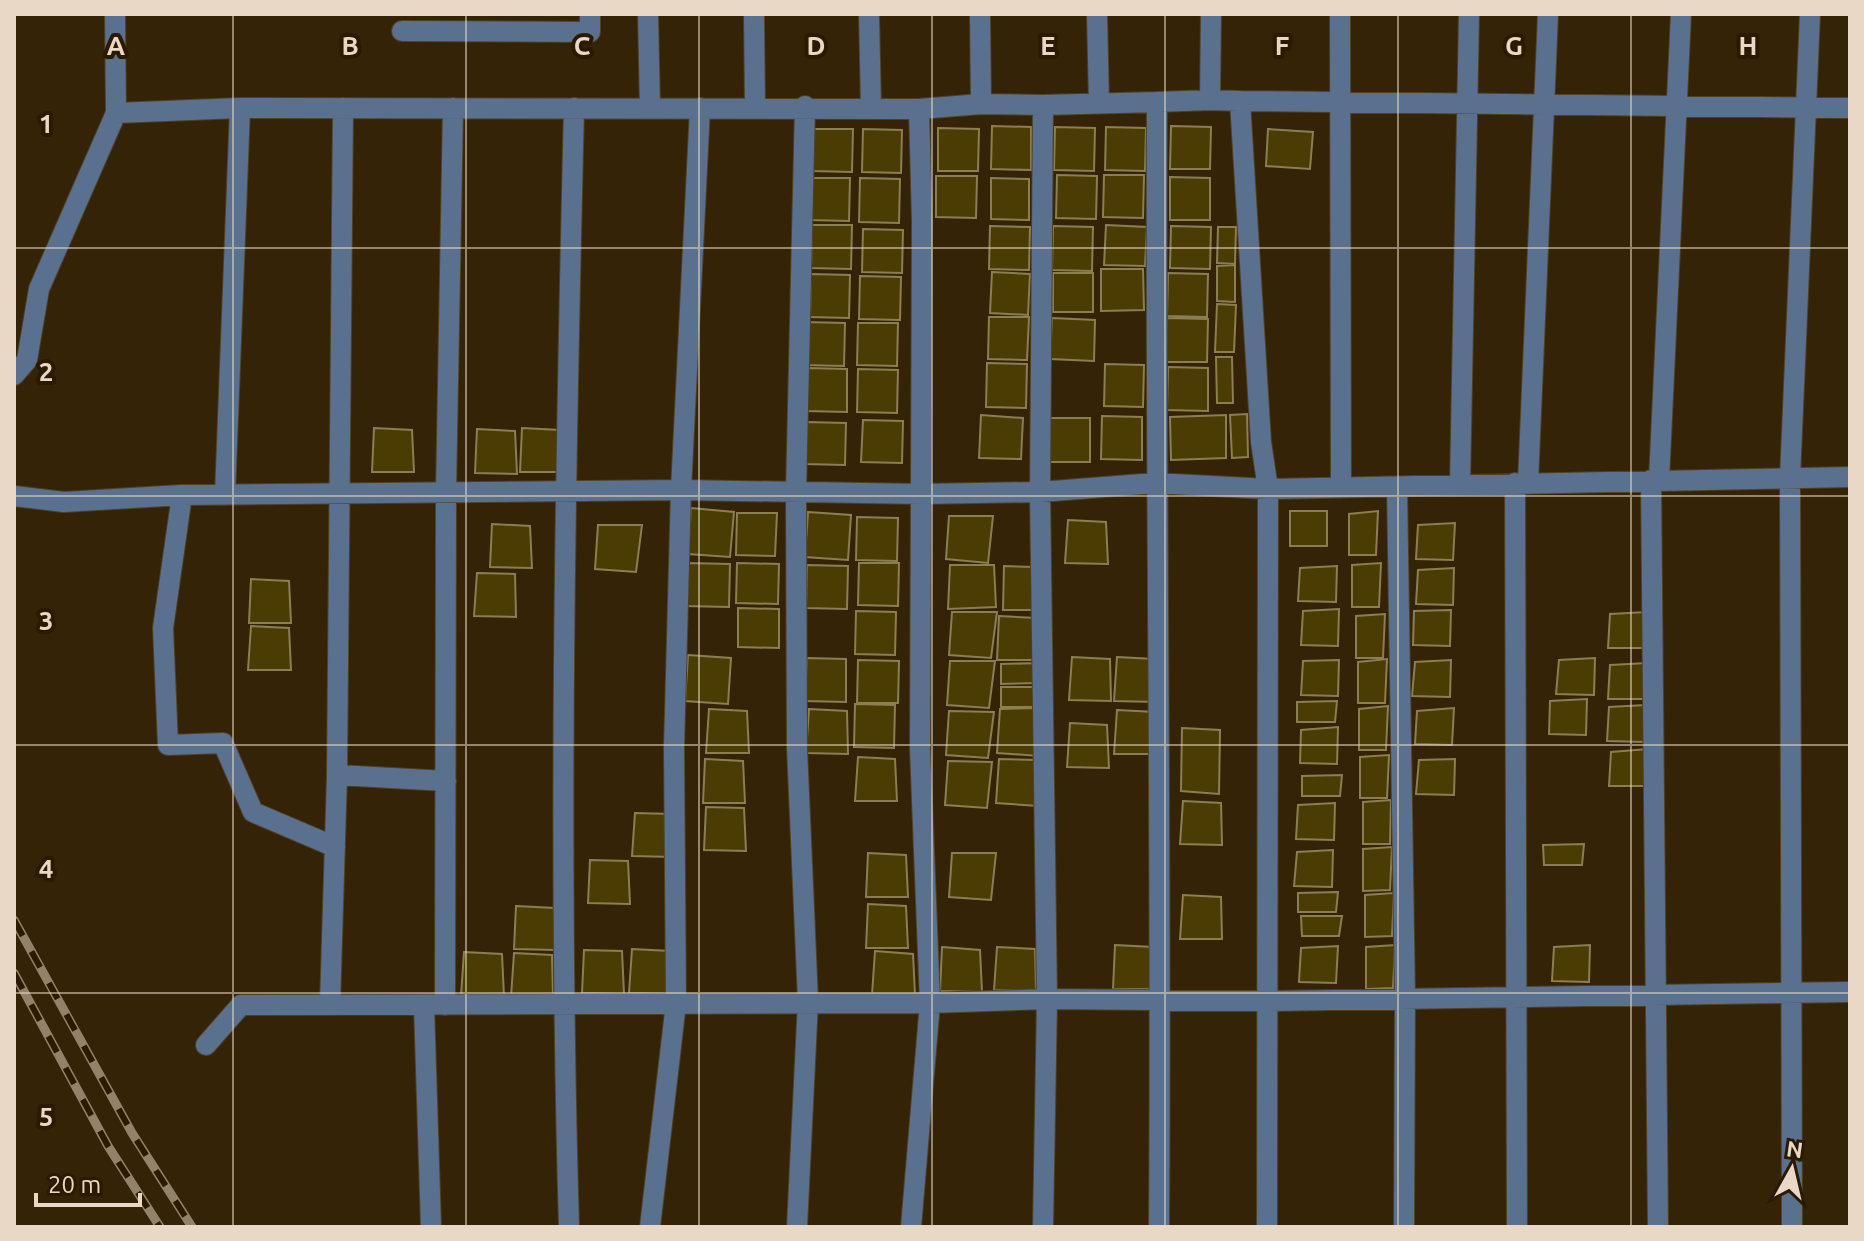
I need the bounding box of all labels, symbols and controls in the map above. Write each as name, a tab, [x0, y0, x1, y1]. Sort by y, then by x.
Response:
text: A	[107, 31, 126, 60]
text: B	[341, 31, 359, 60]
text: C	[574, 31, 591, 60]
text: D	[807, 31, 825, 60]
text: E	[1040, 31, 1056, 60]
text: F	[1275, 31, 1289, 60]
text: G	[1505, 31, 1523, 60]
text: H	[1739, 31, 1757, 60]
text: 1	[39, 109, 53, 138]
text: 2	[39, 357, 53, 386]
text: 3	[39, 606, 53, 635]
text: 4	[39, 854, 53, 883]
text: 5	[39, 1102, 53, 1131]
north arrow	[1752, 1129, 1832, 1209]
text: N	[1785, 1135, 1805, 1162]
scale bar	[36, 1157, 140, 1207]
text: 20 m	[48, 1171, 101, 1198]

